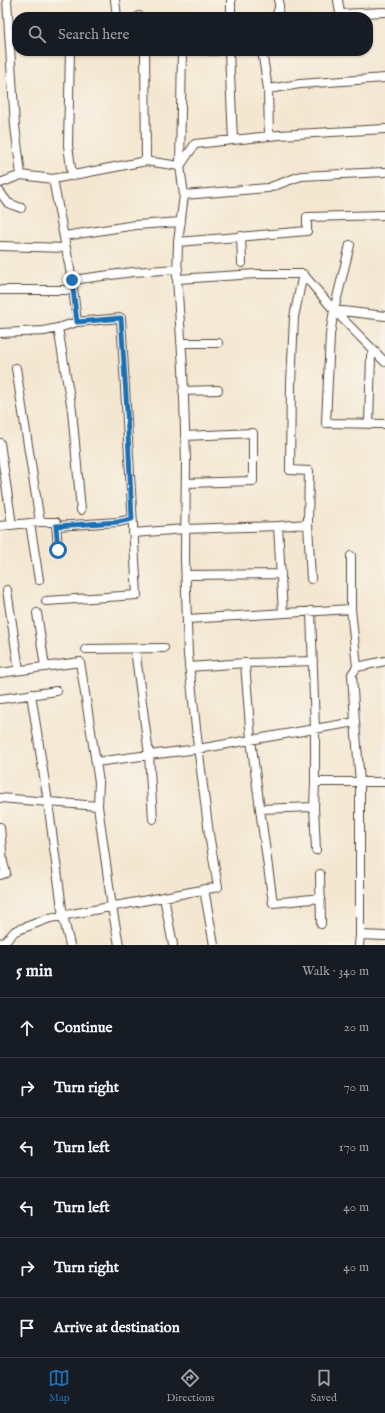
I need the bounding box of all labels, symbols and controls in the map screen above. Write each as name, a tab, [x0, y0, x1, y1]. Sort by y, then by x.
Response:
search box	[12, 12, 373, 56]
icon: search	[26, 23, 48, 45]
text: Search here	[58, 25, 129, 44]
route end	[63, 271, 81, 289]
route start	[49, 541, 67, 559]
text: 5 min	[16, 961, 53, 982]
text: Walk · 340 m	[302, 963, 369, 980]
icon: ahead	[16, 1017, 38, 1039]
text: Continue	[54, 1018, 112, 1037]
text: 20 m	[344, 1019, 369, 1036]
icon: right	[16, 1077, 38, 1099]
text: Turn right	[54, 1078, 119, 1097]
text: 70 m	[344, 1079, 369, 1096]
icon: left	[16, 1137, 38, 1159]
text: Turn left	[54, 1138, 110, 1157]
text: 170 m	[339, 1139, 369, 1156]
icon: left	[16, 1197, 38, 1219]
text: Turn left	[54, 1198, 110, 1217]
text: 40 m	[343, 1199, 369, 1216]
icon: right	[16, 1257, 38, 1279]
text: Turn right	[54, 1258, 119, 1277]
text: 40 m	[343, 1259, 369, 1276]
icon: arrive	[16, 1317, 38, 1339]
text: Arrive at destination	[54, 1318, 180, 1337]
tab: Map	[48, 1367, 70, 1405]
tab: Directions	[167, 1367, 214, 1405]
tab: Saved	[311, 1367, 337, 1405]

